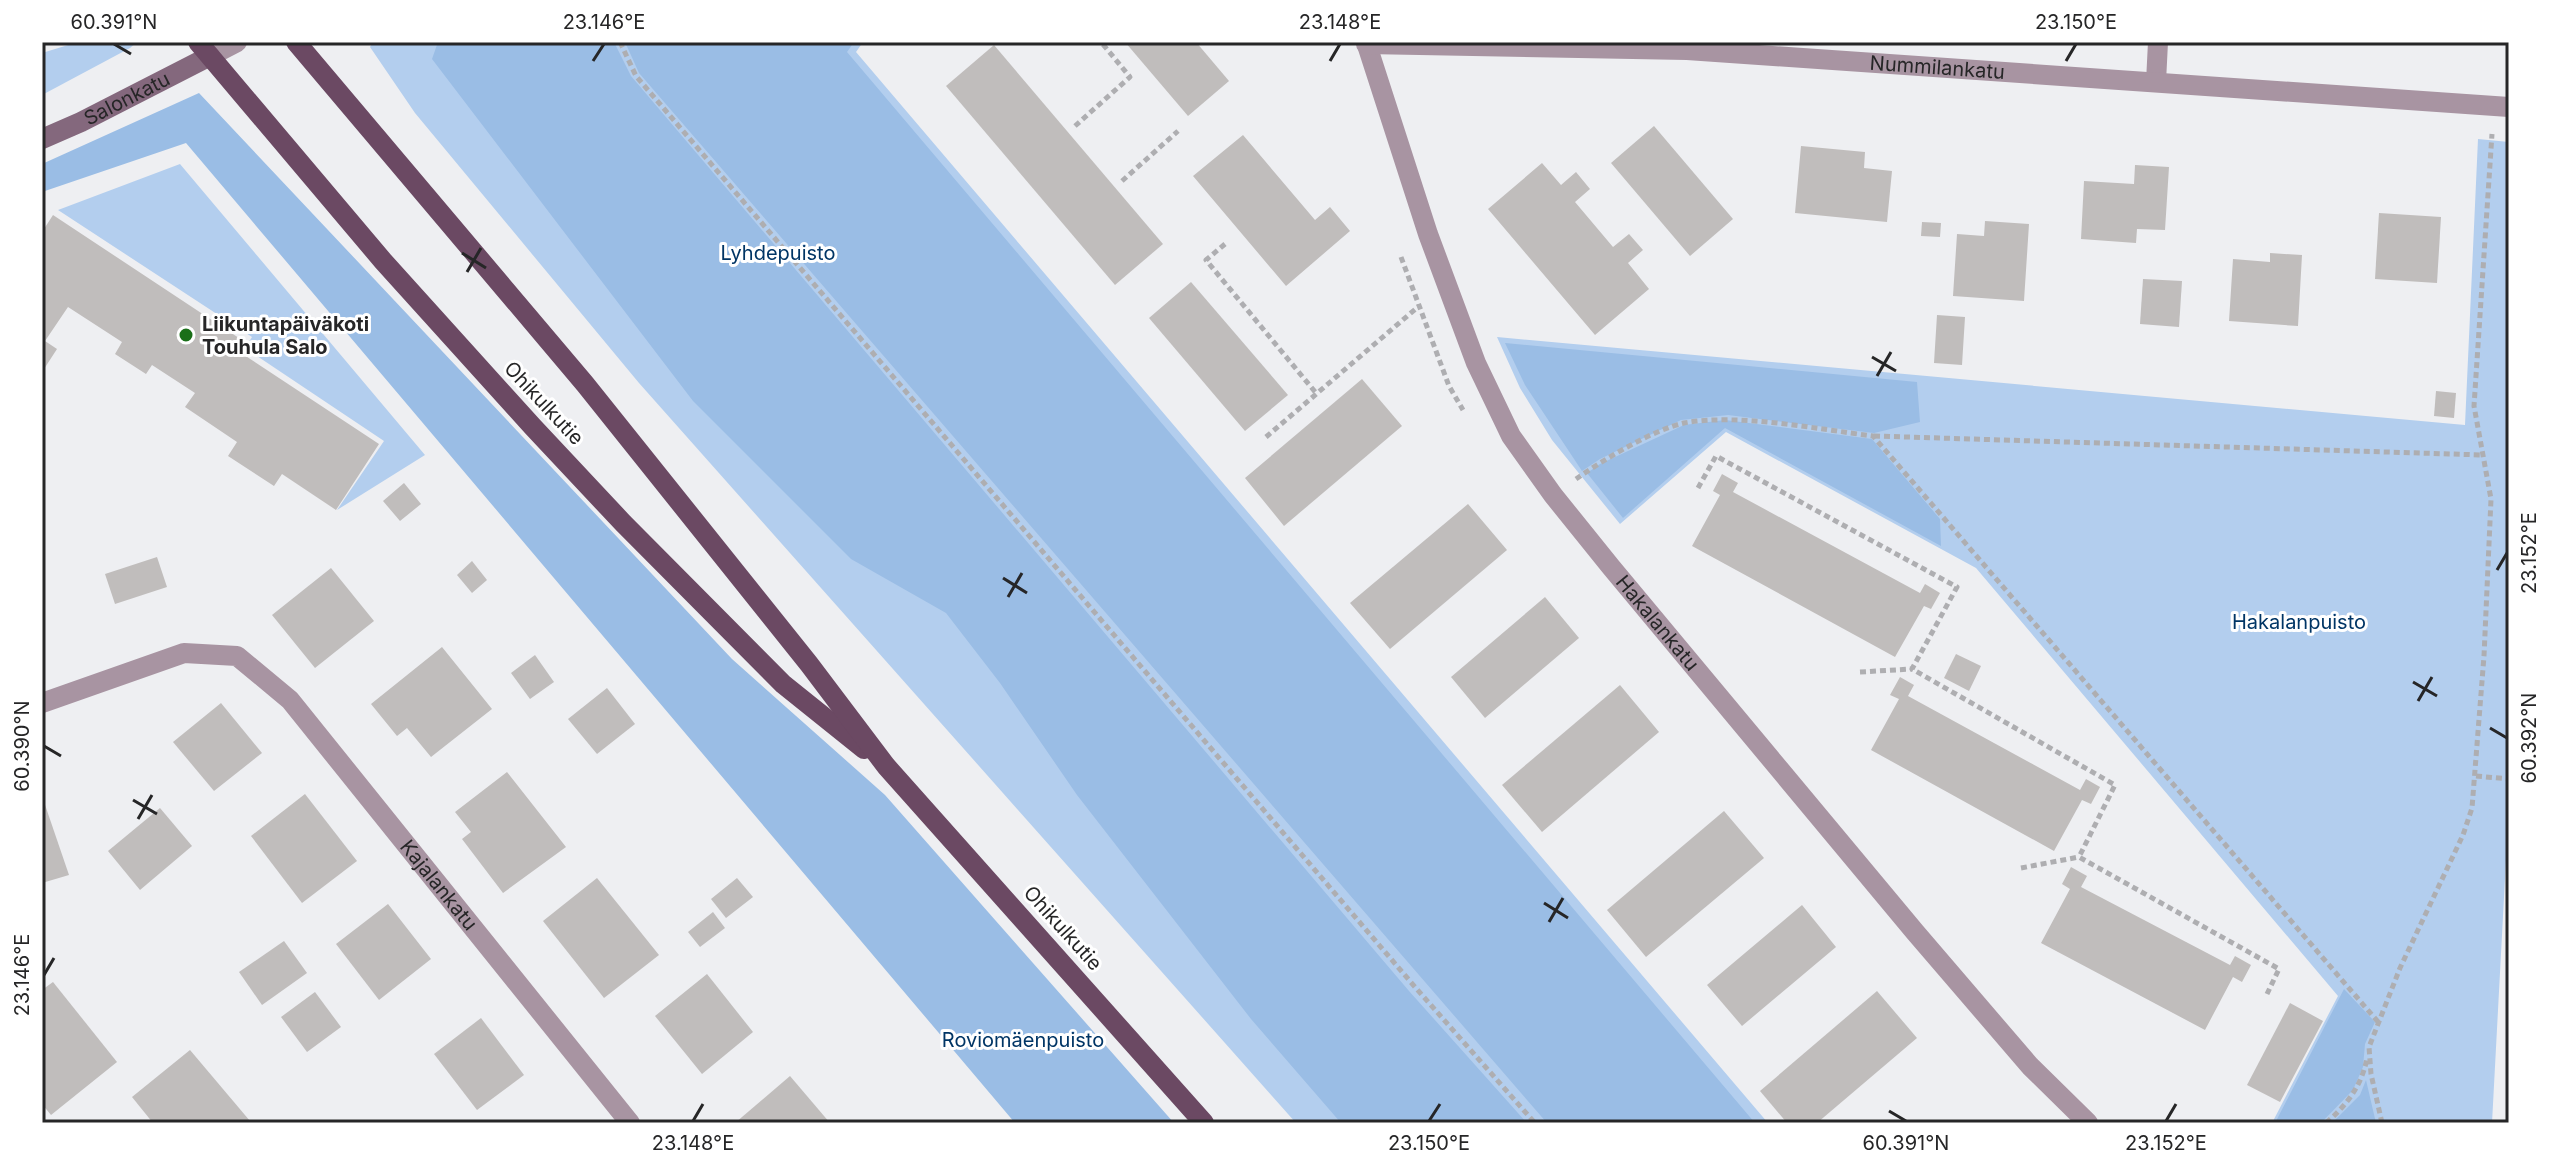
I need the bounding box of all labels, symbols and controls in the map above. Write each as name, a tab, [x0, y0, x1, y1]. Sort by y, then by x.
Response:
text: 60.391°N	[71, 10, 157, 34]
text: 23.146°E	[563, 10, 645, 34]
text: 23.148°E	[1299, 10, 1381, 34]
text: 23.150°E	[2035, 10, 2117, 34]
street label: Nummilankatu	[1869, 51, 2006, 84]
street label: Salonkatu	[80, 67, 174, 131]
park label: Lyhdepuisto	[721, 241, 835, 265]
place label: Liikuntapäiväkoti Touhula Salo	[202, 312, 369, 359]
marker: Liikuntapäiväkoti Touhula Salo	[177, 326, 195, 344]
street label: Ohikulkutie	[499, 356, 589, 450]
text: 23.152°E	[2517, 512, 2541, 594]
street label: Hakalankatu	[1611, 570, 1704, 675]
park label: Hakalanpuisto	[2232, 610, 2366, 634]
text: 60.392°N	[2517, 693, 2541, 783]
text: 60.390°N	[10, 700, 34, 792]
street label: Kajalankatu	[395, 835, 482, 935]
street label: Ohikulkutie	[1019, 881, 1107, 975]
text: 23.146°E	[10, 934, 34, 1016]
park label: Roviomäenpuisto	[942, 1028, 1104, 1052]
text: 23.148°E	[652, 1131, 734, 1155]
text: 23.150°E	[1388, 1131, 1470, 1155]
text: 60.391°N	[1863, 1131, 1949, 1155]
text: 23.152°E	[2125, 1131, 2207, 1155]

